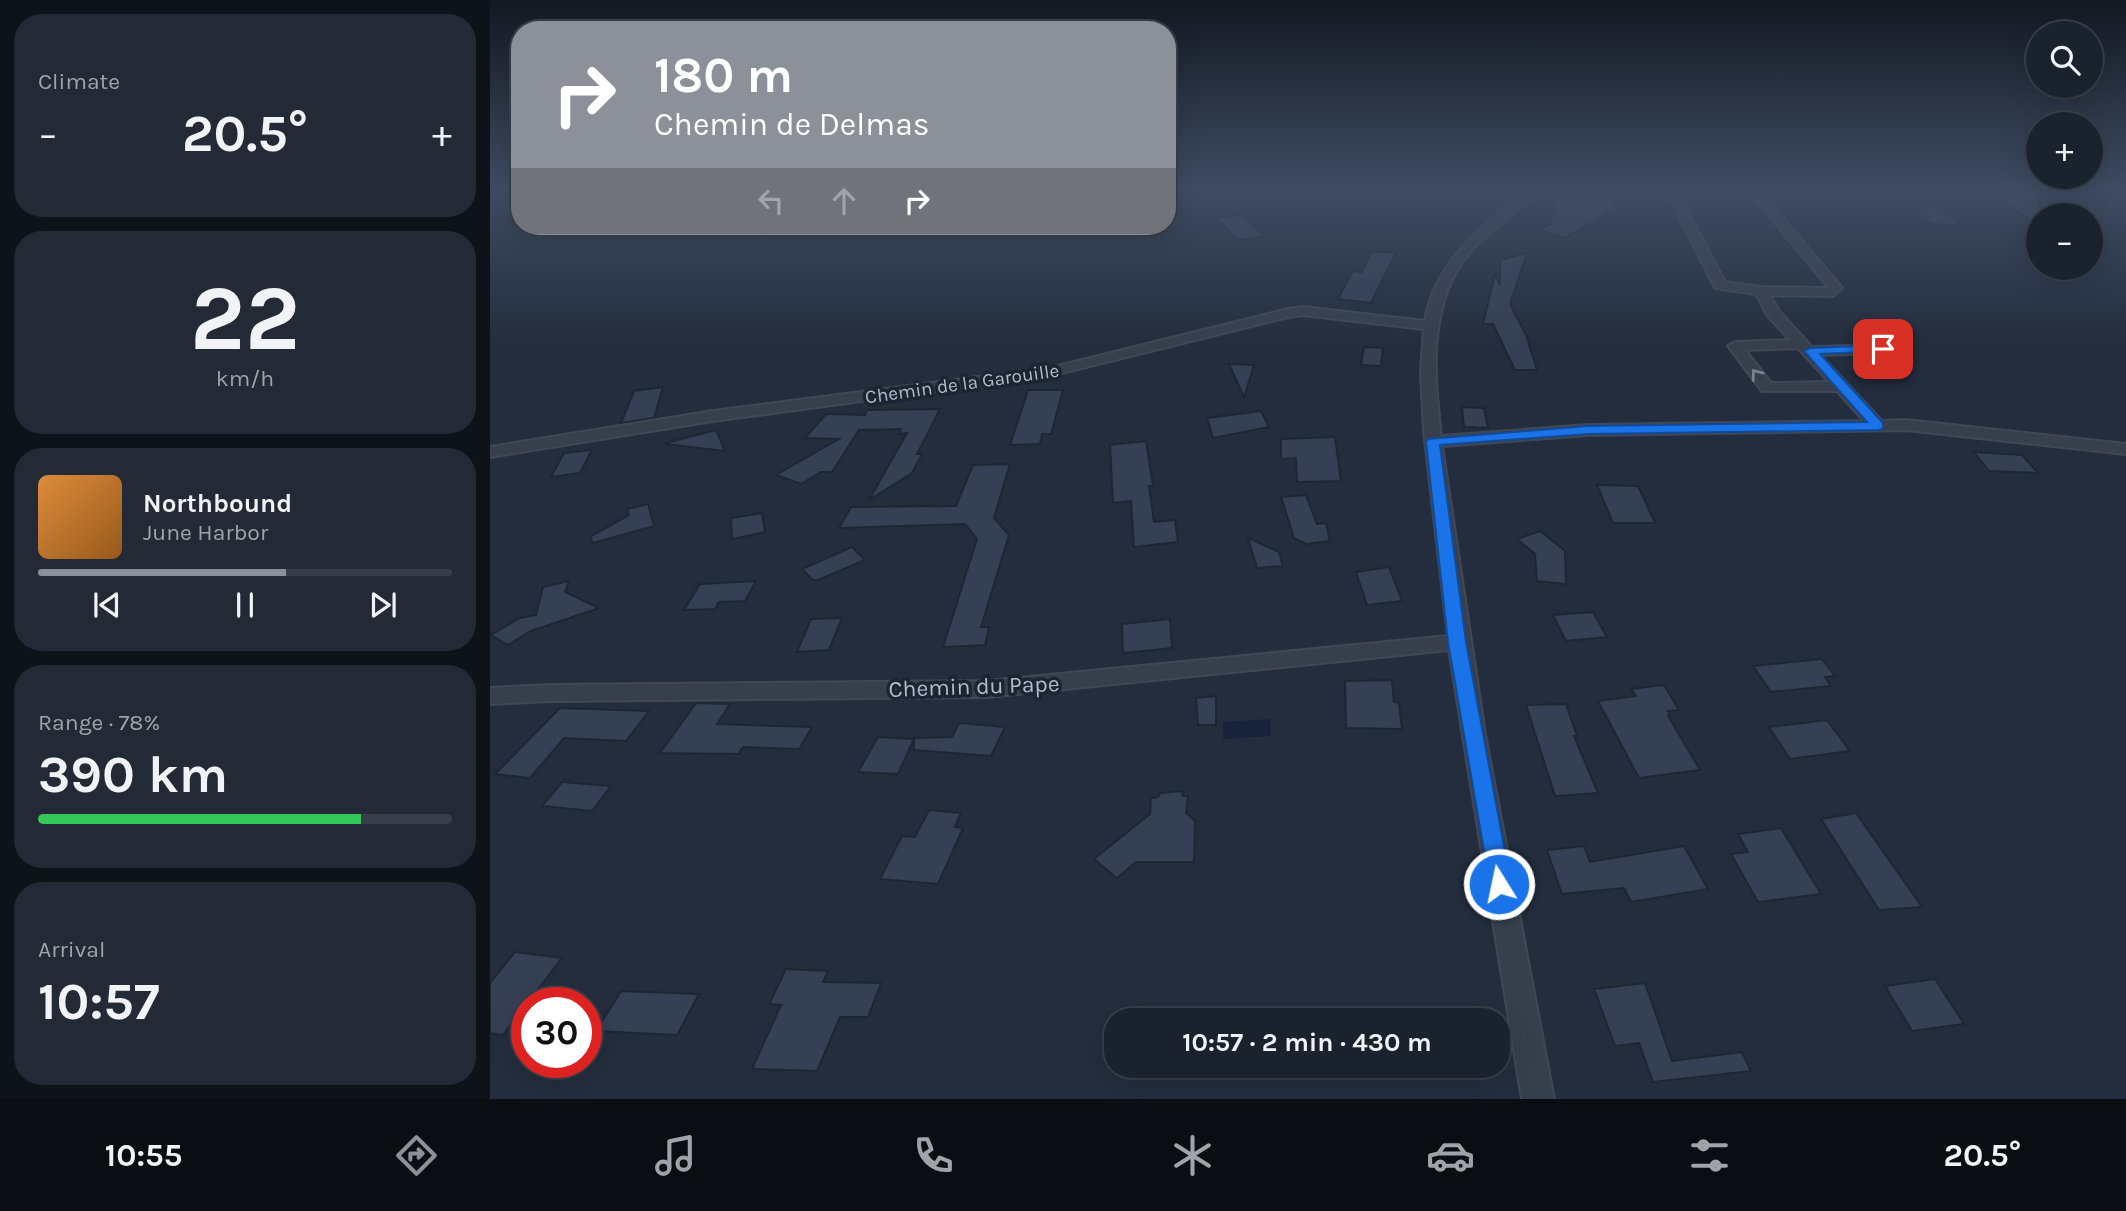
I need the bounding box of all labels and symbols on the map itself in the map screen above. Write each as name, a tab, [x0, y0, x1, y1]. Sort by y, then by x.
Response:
pin	[1853, 319, 1913, 379]
street label: Chemin de la Garouille	[864, 359, 1061, 408]
one-way arrow	[1752, 369, 1765, 381]
street label: Chemin du Pape	[888, 670, 1060, 703]
position arrow	[1462, 847, 1536, 921]
speed limit sign: 30	[511, 987, 602, 1078]

